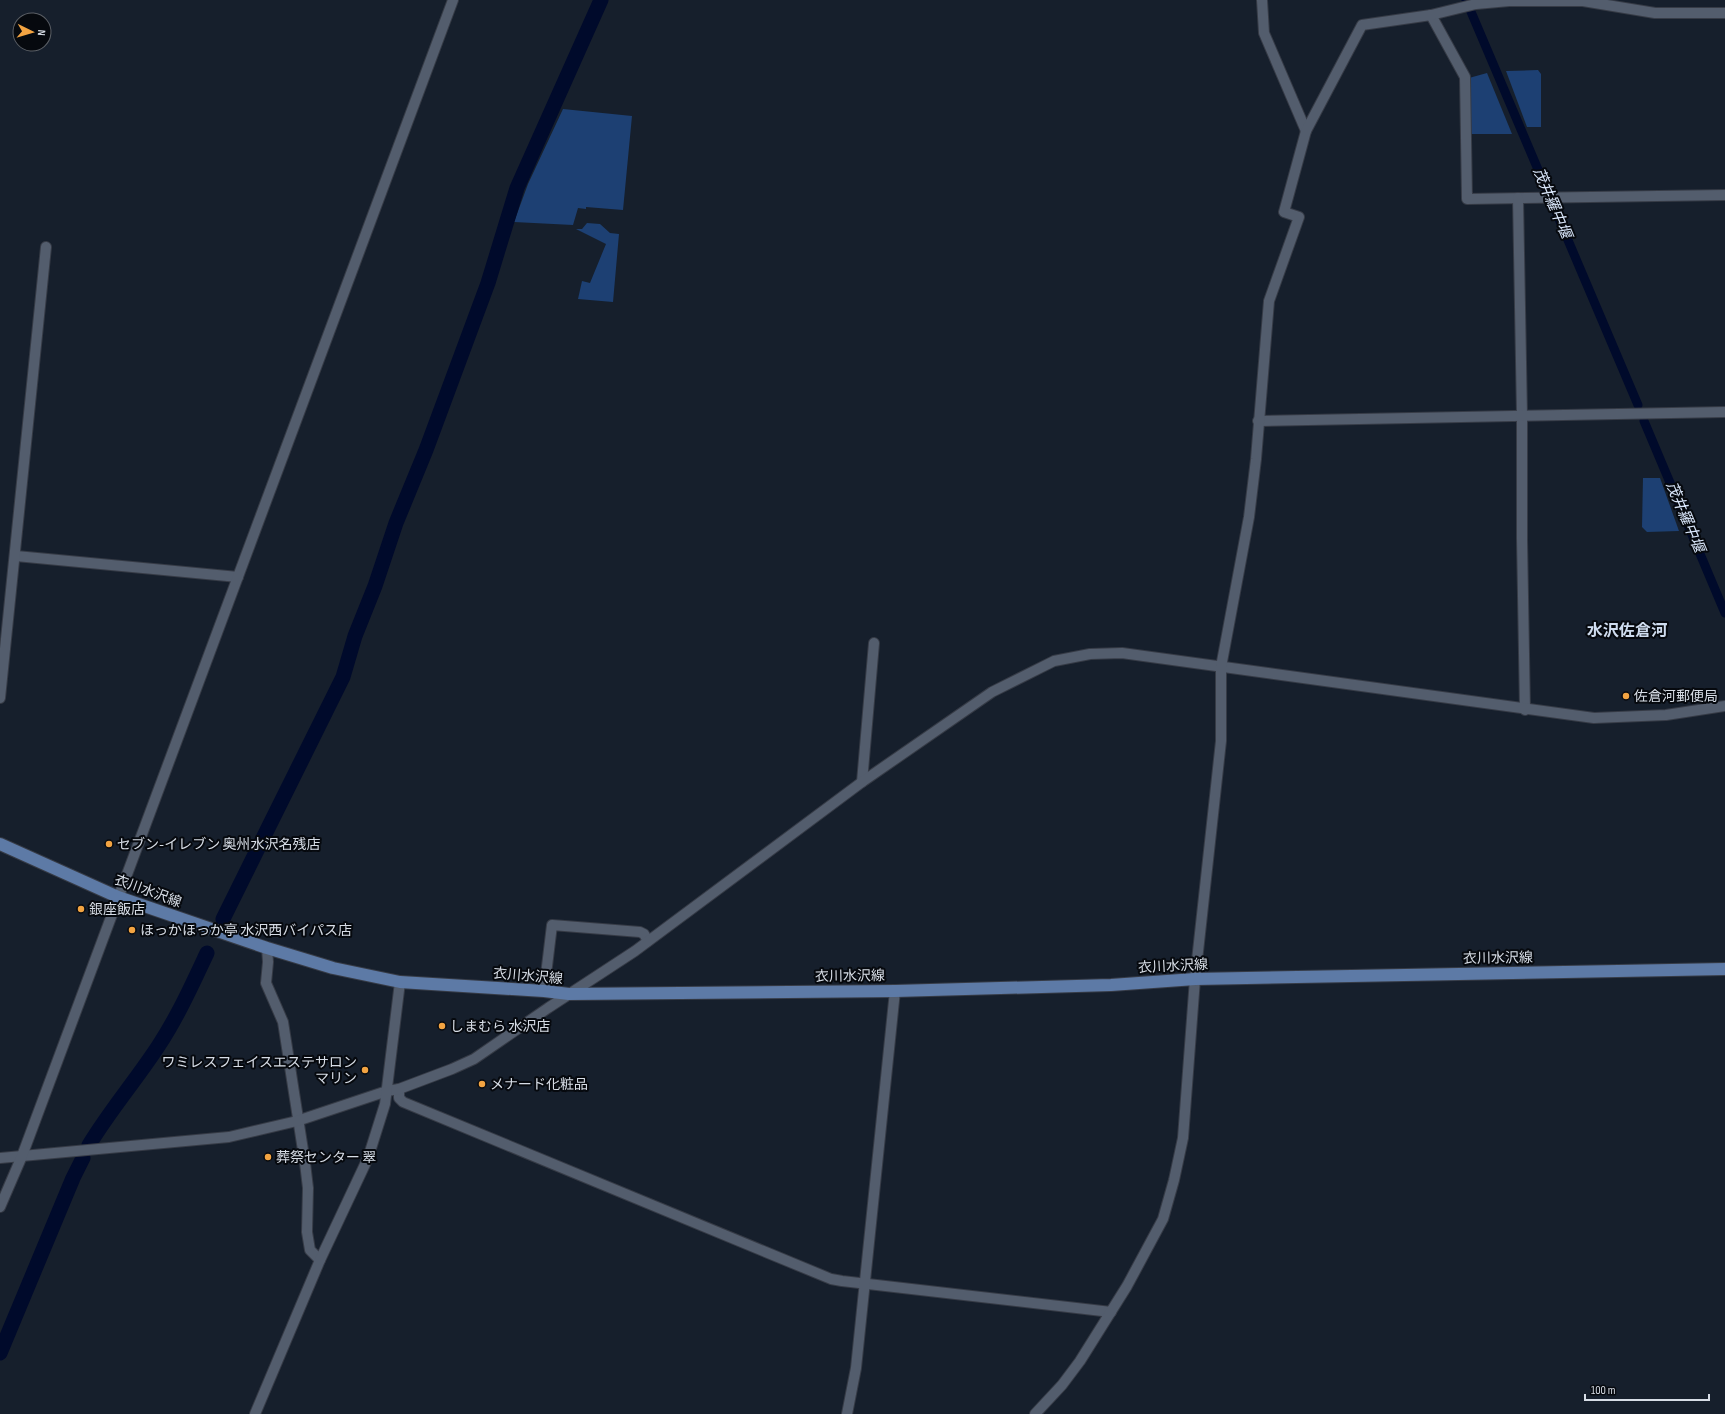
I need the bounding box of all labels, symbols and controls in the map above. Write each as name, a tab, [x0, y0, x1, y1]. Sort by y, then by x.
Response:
north arrow	[12, 12, 52, 52]
text: N	[35, 29, 48, 36]
water label: 茂井羅中堰	[1529, 165, 1577, 244]
water label: 茂井羅中堰	[1662, 479, 1710, 558]
district label: 水沢佐倉河	[1587, 622, 1667, 641]
place label: 佐倉河郵便局	[1634, 688, 1718, 705]
marker: 佐倉河郵便局	[1621, 691, 1631, 701]
place label: セブン-イレブン 奥州水沢名残店	[117, 836, 320, 853]
marker: セブン-イレブン 奥州水沢名残店	[104, 839, 114, 849]
street label: 衣川水沢線	[112, 871, 184, 911]
place label: 銀座飯店	[89, 901, 145, 918]
marker: 銀座飯店	[76, 904, 86, 914]
place label: ほっかほっか亭 水沢西バイパス店	[140, 922, 352, 939]
marker: ほっかほっか亭 水沢西バイパス店	[127, 925, 137, 935]
street label: 衣川水沢線	[1463, 949, 1533, 967]
street label: 衣川水沢線	[1138, 956, 1208, 976]
street label: 衣川水沢線	[492, 964, 564, 988]
street label: 衣川水沢線	[815, 967, 885, 985]
place label: しまむら 水沢店	[450, 1018, 550, 1035]
marker: しまむら 水沢店	[437, 1021, 447, 1031]
place label: ワミレスフェイスエステサロン マリン	[161, 1054, 357, 1087]
marker: ワミレスフェイスエステサロン マリン	[360, 1065, 370, 1075]
place label: メナード化粧品	[490, 1076, 588, 1093]
marker: メナード化粧品	[477, 1079, 487, 1089]
place label: 葬祭センター 翠	[276, 1149, 376, 1166]
marker: 葬祭センター 翠	[263, 1152, 273, 1162]
scale bar	[1585, 1376, 1709, 1402]
text: 100 m	[1591, 1383, 1616, 1398]

